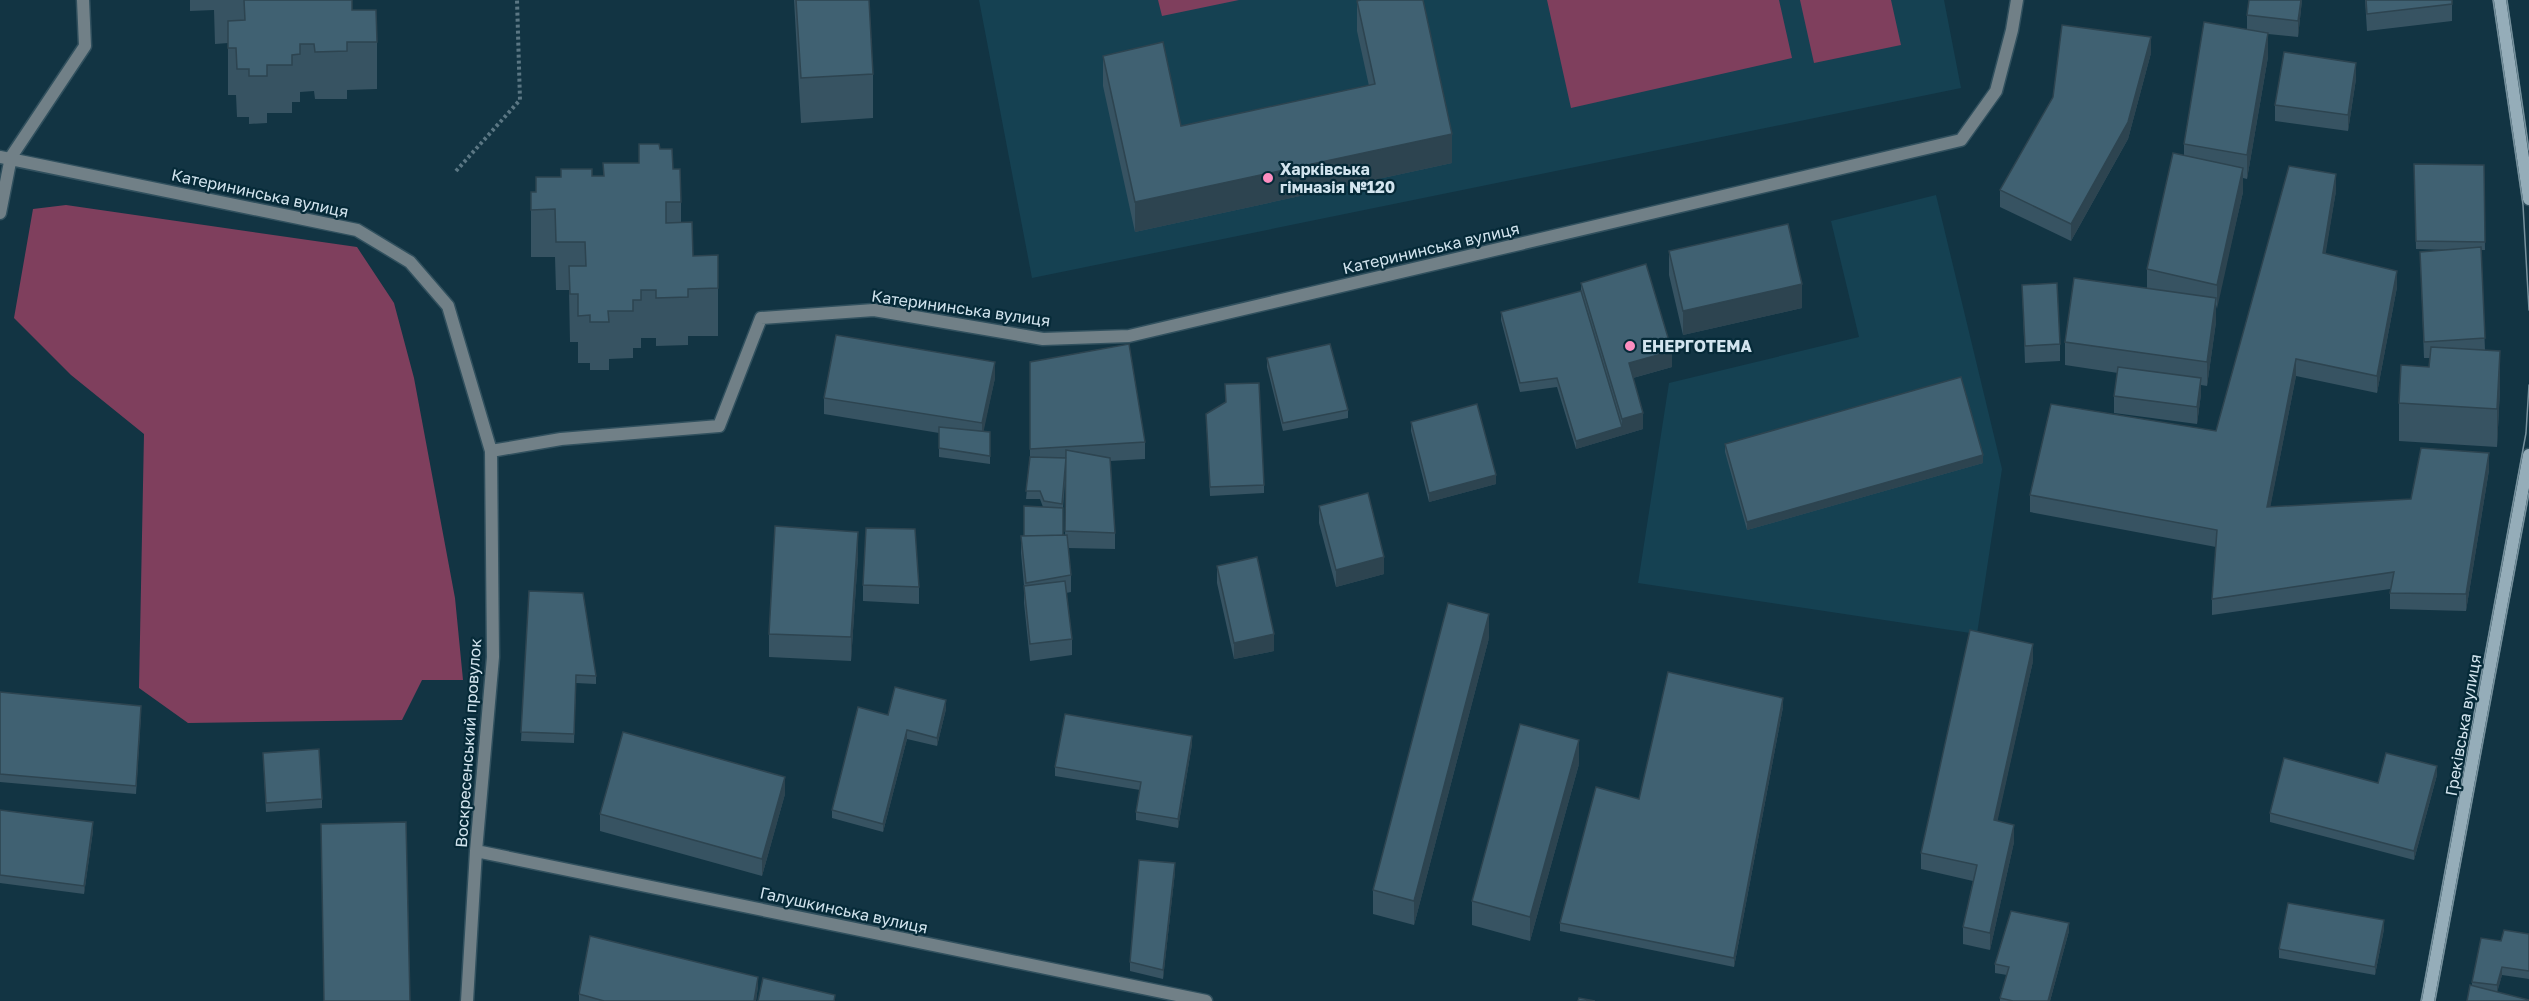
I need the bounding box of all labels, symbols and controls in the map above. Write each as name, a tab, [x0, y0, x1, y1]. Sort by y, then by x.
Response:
place label: Харківська гімназія №120	[1280, 159, 1395, 197]
street label: Катерининська вулиця	[170, 164, 350, 222]
marker: Харківська гімназія №120	[1261, 171, 1275, 185]
street label: Катерининська вулиця	[1341, 218, 1521, 278]
street label: Катерининська вулиця	[870, 286, 1052, 330]
place label: ЕНЕРГОТЕМА	[1642, 336, 1752, 356]
marker: ЕНЕРГОТЕМА	[1623, 339, 1637, 353]
street label: Воскресенський провулок	[451, 638, 485, 848]
street label: Греківська вулиця	[2441, 652, 2485, 798]
street label: Галушкинська вулиця	[758, 882, 930, 938]

